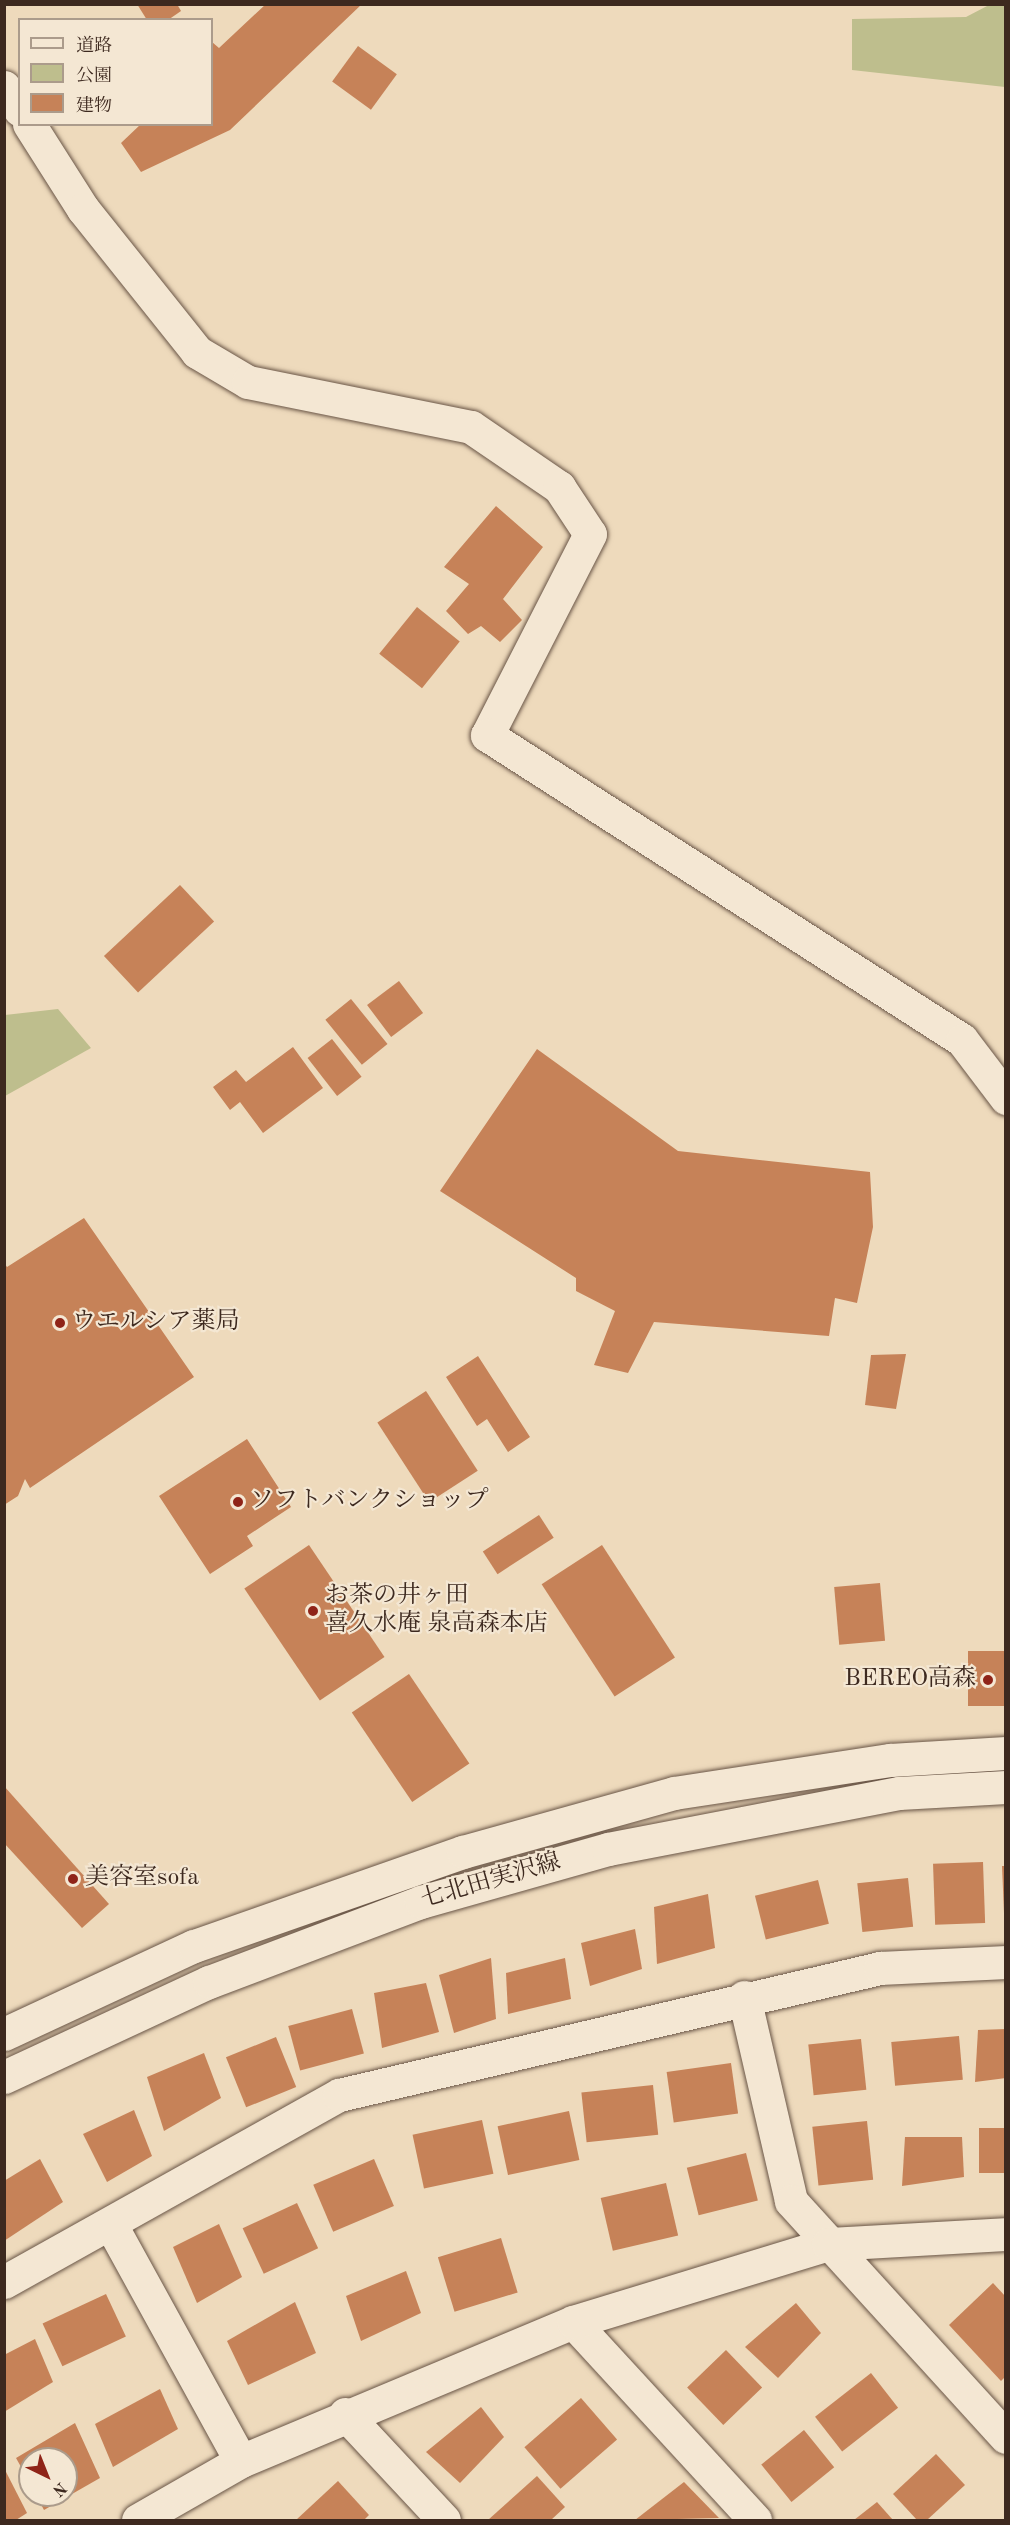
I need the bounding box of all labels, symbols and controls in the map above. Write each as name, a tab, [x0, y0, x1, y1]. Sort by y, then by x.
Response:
legend	[18, 18, 213, 126]
text: 道路	[76, 37, 112, 55]
text: 公園	[76, 67, 112, 85]
text: 建物	[76, 97, 112, 115]
place label: ウエルシア薬局	[72, 1309, 240, 1337]
marker: ウエルシア薬局	[53, 1316, 67, 1330]
place label: ソフトバンクショップ	[250, 1488, 490, 1516]
marker: ソフトバンクショップ	[231, 1495, 245, 1509]
place label: お茶の井ヶ田 喜久水庵 泉高森本店	[325, 1583, 548, 1639]
marker: お茶の井ヶ田 喜久水庵 泉高森本店	[306, 1604, 320, 1618]
place label: BEREO高森	[844, 1666, 976, 1694]
marker: BEREO高森	[981, 1673, 995, 1687]
street label: 七北田実沢線	[418, 1848, 564, 1916]
place label: 美容室sofa	[85, 1865, 199, 1893]
marker: 美容室sofa	[66, 1872, 80, 1886]
north arrow	[18, 2447, 78, 2507]
text: N	[49, 2479, 69, 2499]

